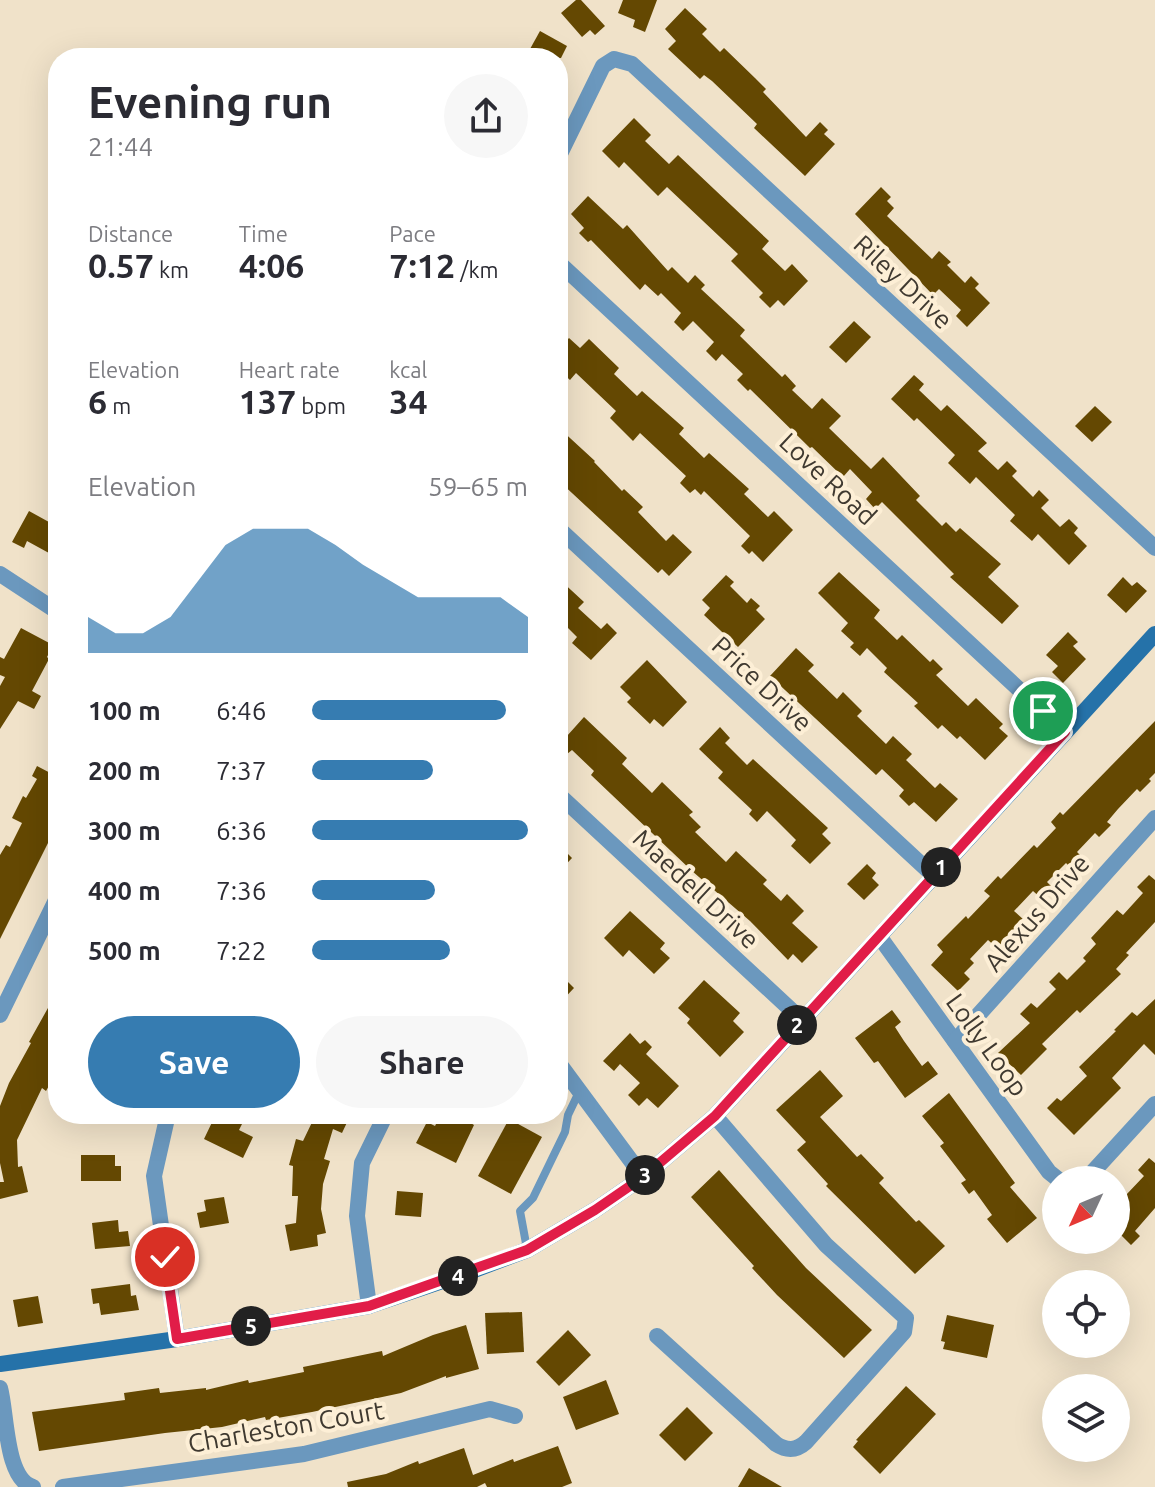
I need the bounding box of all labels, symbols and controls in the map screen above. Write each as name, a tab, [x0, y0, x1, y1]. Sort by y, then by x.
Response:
button: share	[444, 74, 528, 158]
text: Evening run	[88, 77, 332, 126]
text: 21:44	[88, 132, 153, 161]
text: Distance	[88, 221, 173, 246]
text: Time	[239, 221, 288, 246]
text: Pace	[389, 221, 436, 246]
street label: Riley Drive	[848, 229, 958, 334]
text: 0.57	[88, 246, 154, 284]
text: 4:06	[239, 246, 305, 284]
text: 7:12	[389, 246, 455, 284]
text: km	[154, 257, 189, 282]
text: /km	[455, 257, 499, 282]
text: Elevation	[88, 357, 180, 382]
text: Heart rate	[239, 357, 340, 382]
text: kcal	[389, 357, 427, 382]
text: 6	[88, 382, 107, 420]
text: 137	[239, 382, 296, 420]
text: 34	[389, 382, 428, 420]
text: m	[107, 393, 131, 418]
text: bpm	[296, 393, 346, 418]
street label: Love Road	[774, 427, 883, 531]
text: Elevation	[88, 472, 196, 501]
text: 59–65 m	[428, 472, 528, 501]
street label: Price Drive	[707, 630, 818, 737]
pin	[1009, 677, 1077, 745]
icon: arrive	[1021, 689, 1065, 733]
text: 100 m	[88, 696, 161, 725]
text: 6:46	[216, 696, 266, 725]
text: 200 m	[88, 756, 161, 785]
text: 7:37	[216, 756, 266, 785]
text: 300 m	[88, 816, 161, 845]
text: 6:36	[216, 816, 266, 845]
street label: Maedell Drive	[628, 823, 765, 954]
pin: 1	[921, 847, 961, 887]
street label: Alexus Drive	[978, 849, 1095, 977]
text: 1	[935, 854, 947, 879]
text: 400 m	[88, 876, 161, 905]
text: 7:36	[216, 876, 266, 905]
text: 500 m	[88, 936, 161, 965]
text: 7:22	[216, 936, 266, 965]
street label: Lolly Loop	[941, 988, 1034, 1102]
pin: 2	[777, 1005, 817, 1045]
text: 2	[791, 1012, 803, 1037]
button: Save	[88, 1016, 300, 1108]
button: Share	[316, 1016, 528, 1108]
pin: 3	[625, 1155, 665, 1195]
text: 3	[639, 1162, 651, 1187]
north arrow	[1042, 1166, 1130, 1254]
map controls	[1042, 1166, 1130, 1462]
pin	[131, 1223, 199, 1291]
icon: check	[143, 1235, 187, 1279]
pin: 4	[438, 1256, 478, 1296]
text: 4	[452, 1263, 464, 1288]
button: locate	[1042, 1270, 1130, 1358]
pin: 5	[231, 1306, 271, 1346]
text: 5	[245, 1313, 257, 1338]
button: layers	[1042, 1374, 1130, 1462]
street label: Charleston Court	[186, 1395, 386, 1458]

